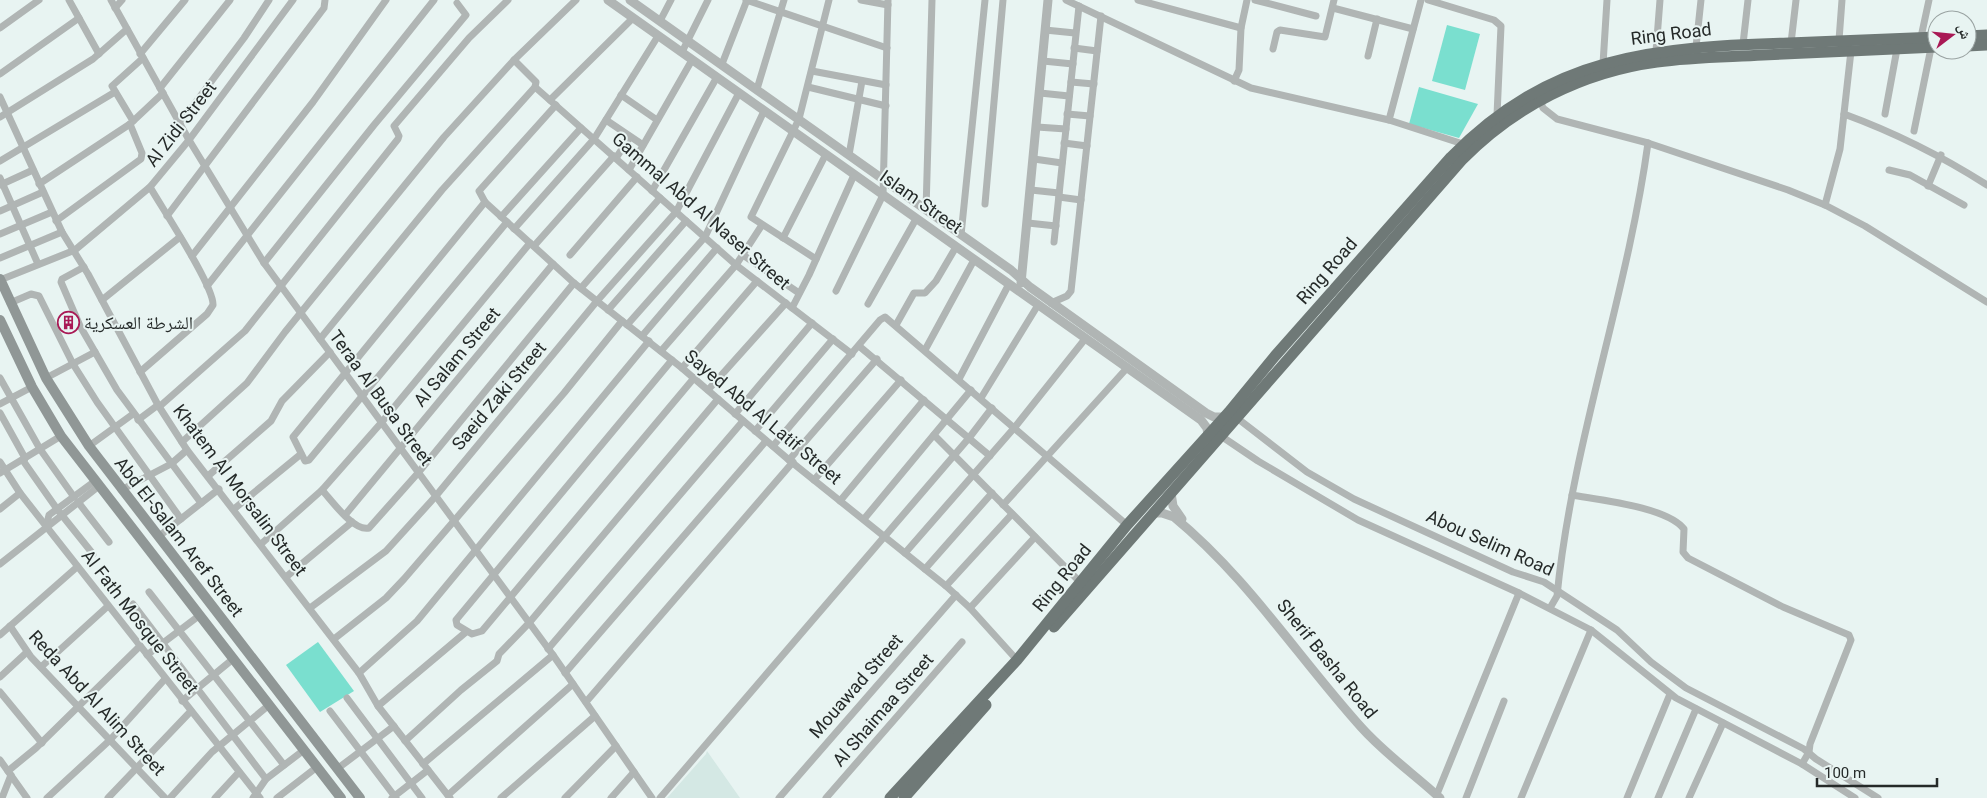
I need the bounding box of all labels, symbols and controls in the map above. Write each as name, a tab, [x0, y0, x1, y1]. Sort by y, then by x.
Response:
north arrow	[1927, 10, 1977, 60]
street label: Ring Road	[1629, 18, 1713, 49]
text: ش	[1954, 22, 1974, 41]
street label: Al Zidi Street	[141, 77, 220, 170]
street label: Gammal Abd Al Naser Street	[608, 128, 795, 294]
street label: Islam Street	[876, 165, 967, 238]
street label: Ring Road	[1292, 233, 1361, 308]
street label: Al Salam Street	[409, 303, 504, 411]
building icon: الشرطة العسكرية	[56, 311, 80, 335]
place label: الشرطة العسكرية	[84, 312, 193, 333]
street label: Teraa Al Busa Street	[325, 326, 438, 469]
street label: Saeid Zaki Street	[447, 337, 550, 454]
street label: Sayed Abd Al Latif Street	[681, 345, 846, 488]
street label: Khatem Al Morsalin Street	[169, 400, 312, 580]
street label: Abd El-Salam Aref Street	[111, 453, 248, 621]
street label: Abou Selim Road	[1423, 505, 1557, 580]
street label: Ring Road	[1028, 539, 1095, 616]
street label: Al Fath Mosque Street	[78, 545, 203, 698]
street label: Sherif Basha Road	[1273, 595, 1382, 722]
street label: Reda Abd Al Alim Street	[25, 626, 170, 779]
street label: Mouawad Street	[805, 629, 907, 742]
street label: Al Shaimaa Street	[828, 649, 937, 770]
scale bar	[1817, 756, 1937, 788]
text: 100 m	[1824, 764, 1866, 782]

